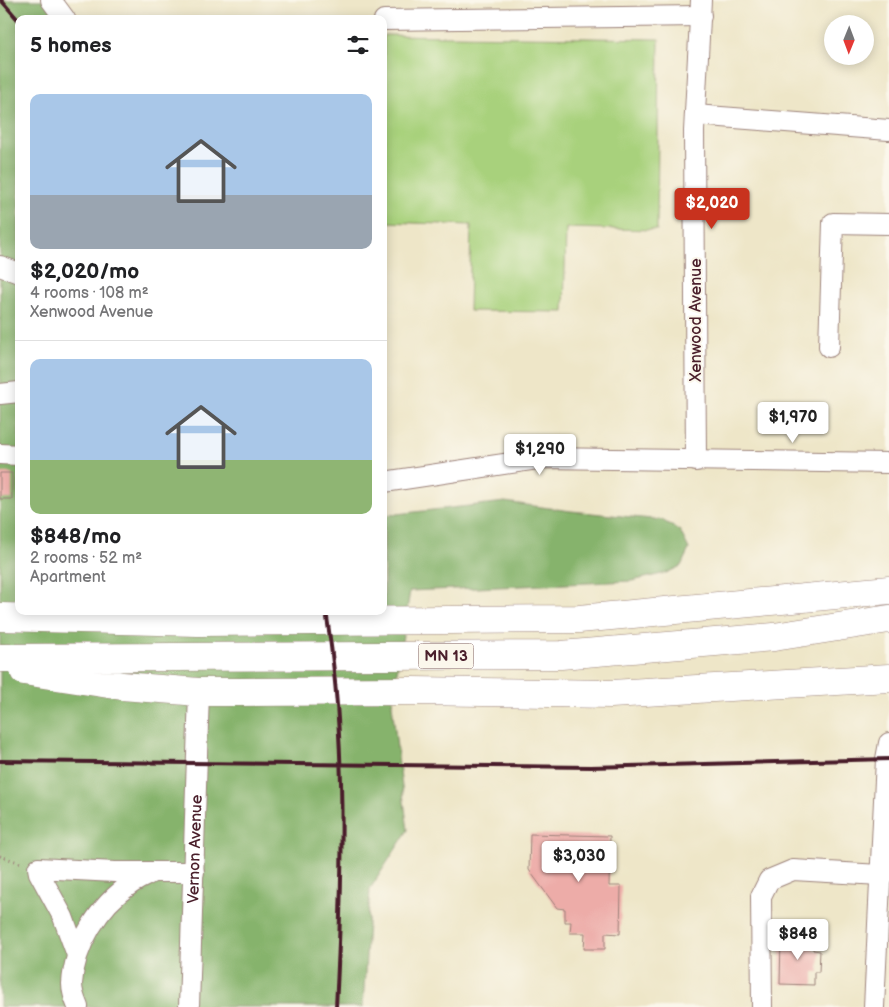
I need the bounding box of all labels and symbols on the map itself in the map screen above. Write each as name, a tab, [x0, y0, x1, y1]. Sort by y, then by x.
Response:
north arrow	[824, 15, 874, 65]
pin: $2,020	[671, 188, 753, 230]
street label: Xenwood Avenue	[687, 258, 706, 383]
pin: $1,970	[752, 402, 834, 444]
pin: $1,290	[499, 434, 581, 476]
road number: MN 13	[418, 644, 474, 668]
street label: Vernon Avenue	[184, 794, 207, 904]
pin: $3,030	[538, 840, 620, 883]
pin: $848	[768, 918, 828, 961]

